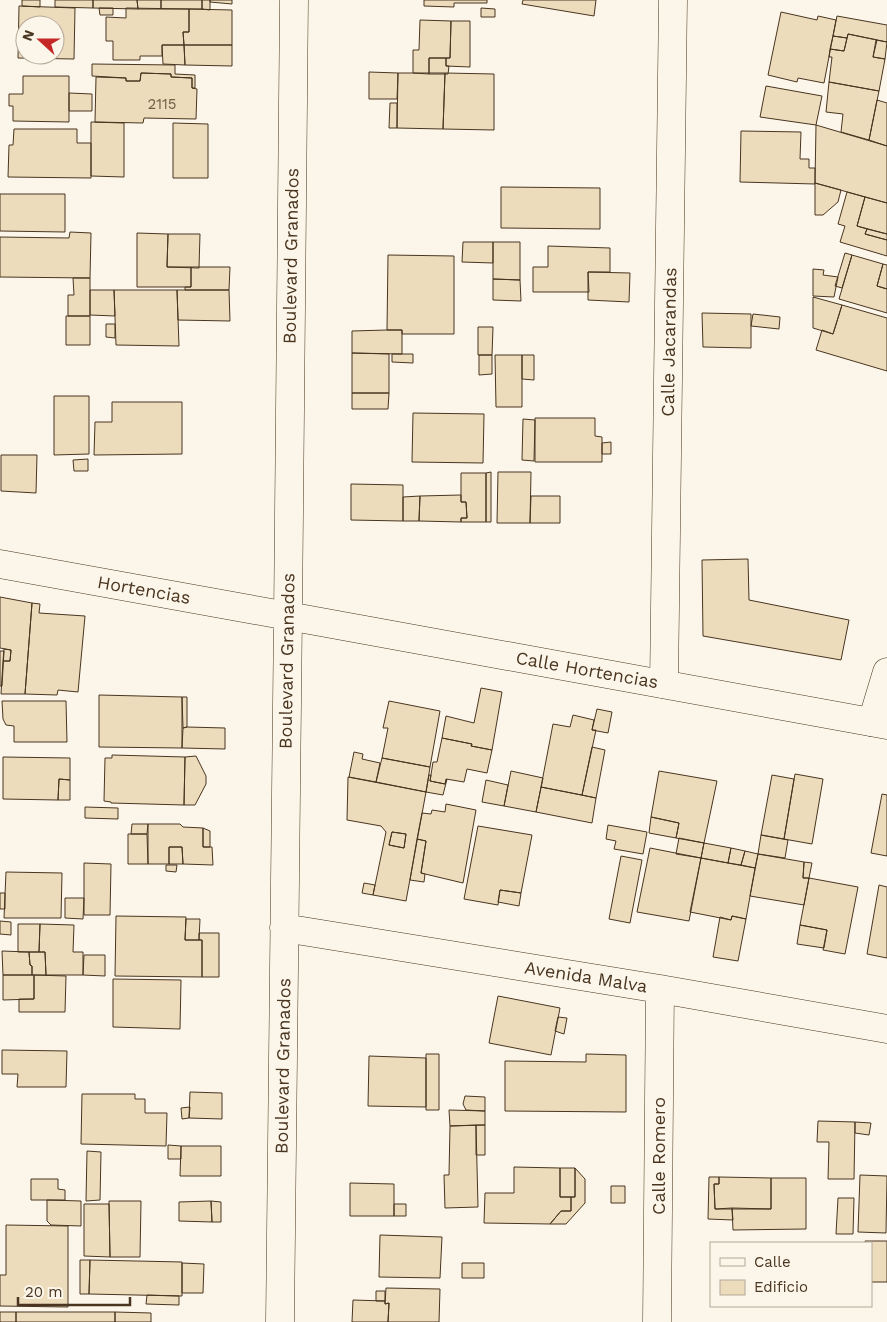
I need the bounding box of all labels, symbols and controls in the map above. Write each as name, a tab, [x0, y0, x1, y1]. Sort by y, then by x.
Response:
north arrow	[15, 15, 65, 65]
text: N	[19, 28, 37, 43]
house number: 2115	[147, 95, 177, 113]
street label: Boulevard Granados	[278, 168, 303, 344]
street label: Calle Jacarandas	[657, 267, 680, 417]
street label: Hortencias	[96, 571, 192, 608]
street label: Boulevard Granados	[274, 573, 299, 749]
street label: Calle Hortencias	[514, 647, 660, 692]
street label: Avenida Malva	[523, 956, 649, 997]
street label: Boulevard Granados	[270, 978, 295, 1154]
street label: Calle Romero	[648, 1097, 669, 1215]
legend	[710, 1242, 872, 1307]
text: Calle	[754, 1253, 791, 1271]
scale bar	[18, 1274, 130, 1306]
text: Edificio	[754, 1278, 808, 1296]
text: 20 m	[25, 1283, 63, 1301]

